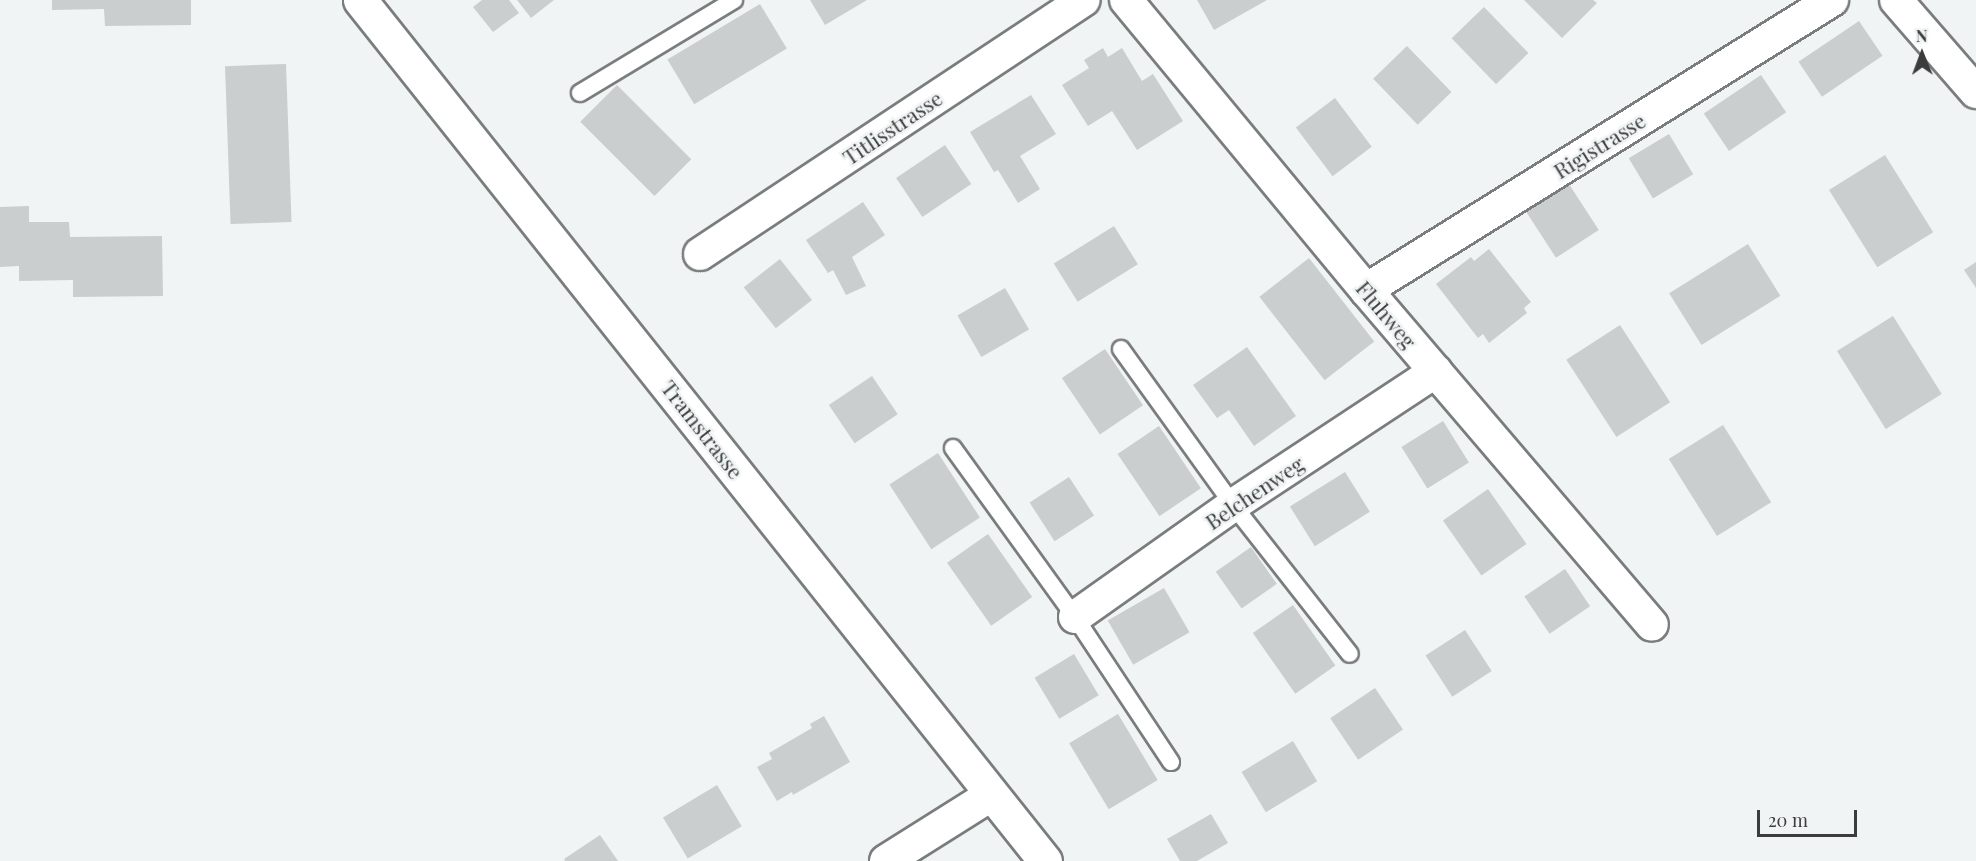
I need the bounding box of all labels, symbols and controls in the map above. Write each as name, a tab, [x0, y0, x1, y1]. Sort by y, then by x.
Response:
north arrow	[1892, 24, 1952, 84]
text: N	[1916, 25, 1928, 46]
street label: Titlisstrasse	[838, 85, 946, 169]
street label: Rigistrasse	[1549, 107, 1649, 183]
street label: Fluhweg	[1352, 275, 1422, 353]
street label: Tramstrasse	[657, 375, 749, 483]
street label: Belchenweg	[1200, 450, 1308, 534]
scale bar	[1760, 798, 1860, 836]
text: 20 m	[1768, 808, 1808, 832]

